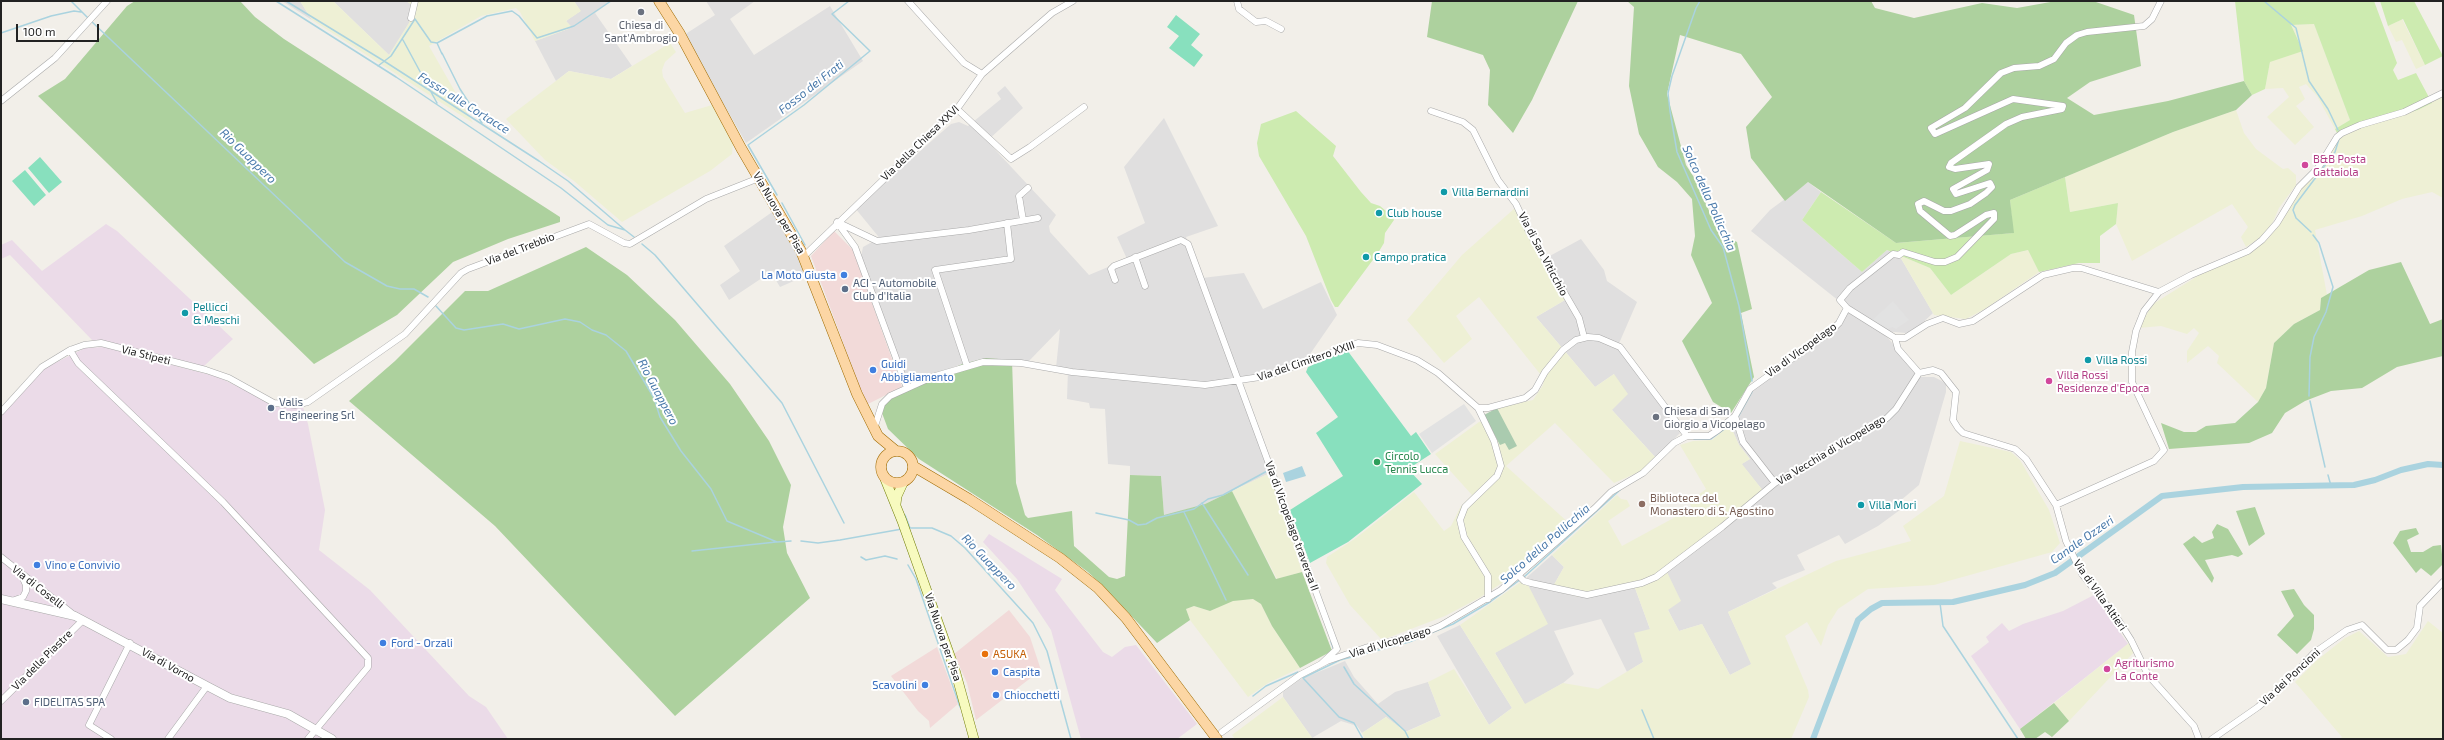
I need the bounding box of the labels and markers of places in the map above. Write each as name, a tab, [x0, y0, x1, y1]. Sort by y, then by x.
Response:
marker: Chiesa di Sant'Ambrogio	[636, 7, 646, 17]
place label: Chiesa di Sant'Ambrogio	[604, 18, 678, 44]
place label: B&B Posta Gattaiola	[2313, 152, 2366, 178]
marker: B&B Posta Gattaiola	[2300, 160, 2310, 170]
place label: Villa Bernardini	[1452, 185, 1528, 199]
marker: Villa Bernardini	[1439, 187, 1449, 197]
place label: Club house	[1387, 206, 1442, 220]
marker: Club house	[1374, 208, 1384, 218]
place label: Campo pratica	[1374, 250, 1446, 264]
marker: Campo pratica	[1361, 252, 1371, 262]
place label: La Moto Giusta	[761, 268, 836, 282]
marker: La Moto Giusta	[839, 270, 849, 280]
place label: ACI - Automobile Club d'Italia	[853, 276, 936, 302]
marker: ACI - Automobile Club d'Italia	[840, 284, 850, 294]
place label: Pellicci & Meschi	[193, 300, 240, 326]
marker: Pellicci & Meschi	[180, 308, 190, 318]
place label: Villa Rossi	[2096, 353, 2147, 367]
marker: Villa Rossi	[2083, 355, 2093, 365]
place label: Guidi Abbigliamento	[881, 357, 954, 383]
marker: Guidi Abbigliamento	[868, 365, 878, 375]
place label: Villa Rossi Residenze d'Epoca	[2057, 368, 2149, 394]
marker: Villa Rossi Residenze d'Epoca	[2044, 376, 2054, 386]
place label: Valis Engineering Srl	[279, 395, 355, 421]
marker: Valis Engineering Srl	[266, 403, 276, 413]
place label: Chiesa di San Giorgio a Vicopelago	[1664, 404, 1765, 430]
marker: Chiesa di San Giorgio a Vicopelago	[1651, 412, 1661, 422]
place label: Circolo Tennis Lucca	[1385, 449, 1448, 475]
marker: Circolo Tennis Lucca	[1372, 457, 1382, 467]
place label: Biblioteca del Monastero di S. Agostino	[1650, 491, 1774, 517]
place label: Villa Mori	[1869, 498, 1916, 512]
marker: Biblioteca del Monastero di S. Agostino	[1637, 499, 1647, 509]
marker: Villa Mori	[1856, 500, 1866, 510]
place label: Vino e Convivio	[45, 558, 120, 572]
marker: Vino e Convivio	[32, 560, 42, 570]
place label: Ford - Orzali	[391, 636, 453, 650]
marker: Ford - Orzali	[378, 638, 388, 648]
place label: ASUKA	[993, 647, 1027, 661]
marker: ASUKA	[980, 649, 990, 659]
place label: Agriturismo La Conte	[2115, 656, 2174, 682]
marker: Agriturismo La Conte	[2102, 664, 2112, 674]
place label: Caspita	[1003, 665, 1040, 679]
marker: Caspita	[990, 667, 1000, 677]
place label: Scavolini	[872, 678, 917, 692]
marker: Scavolini	[920, 680, 930, 690]
place label: Chiocchetti	[1004, 688, 1060, 702]
marker: Chiocchetti	[991, 690, 1001, 700]
place label: FIDELITAS SPA	[34, 695, 105, 709]
marker: FIDELITAS SPA	[21, 697, 31, 707]

